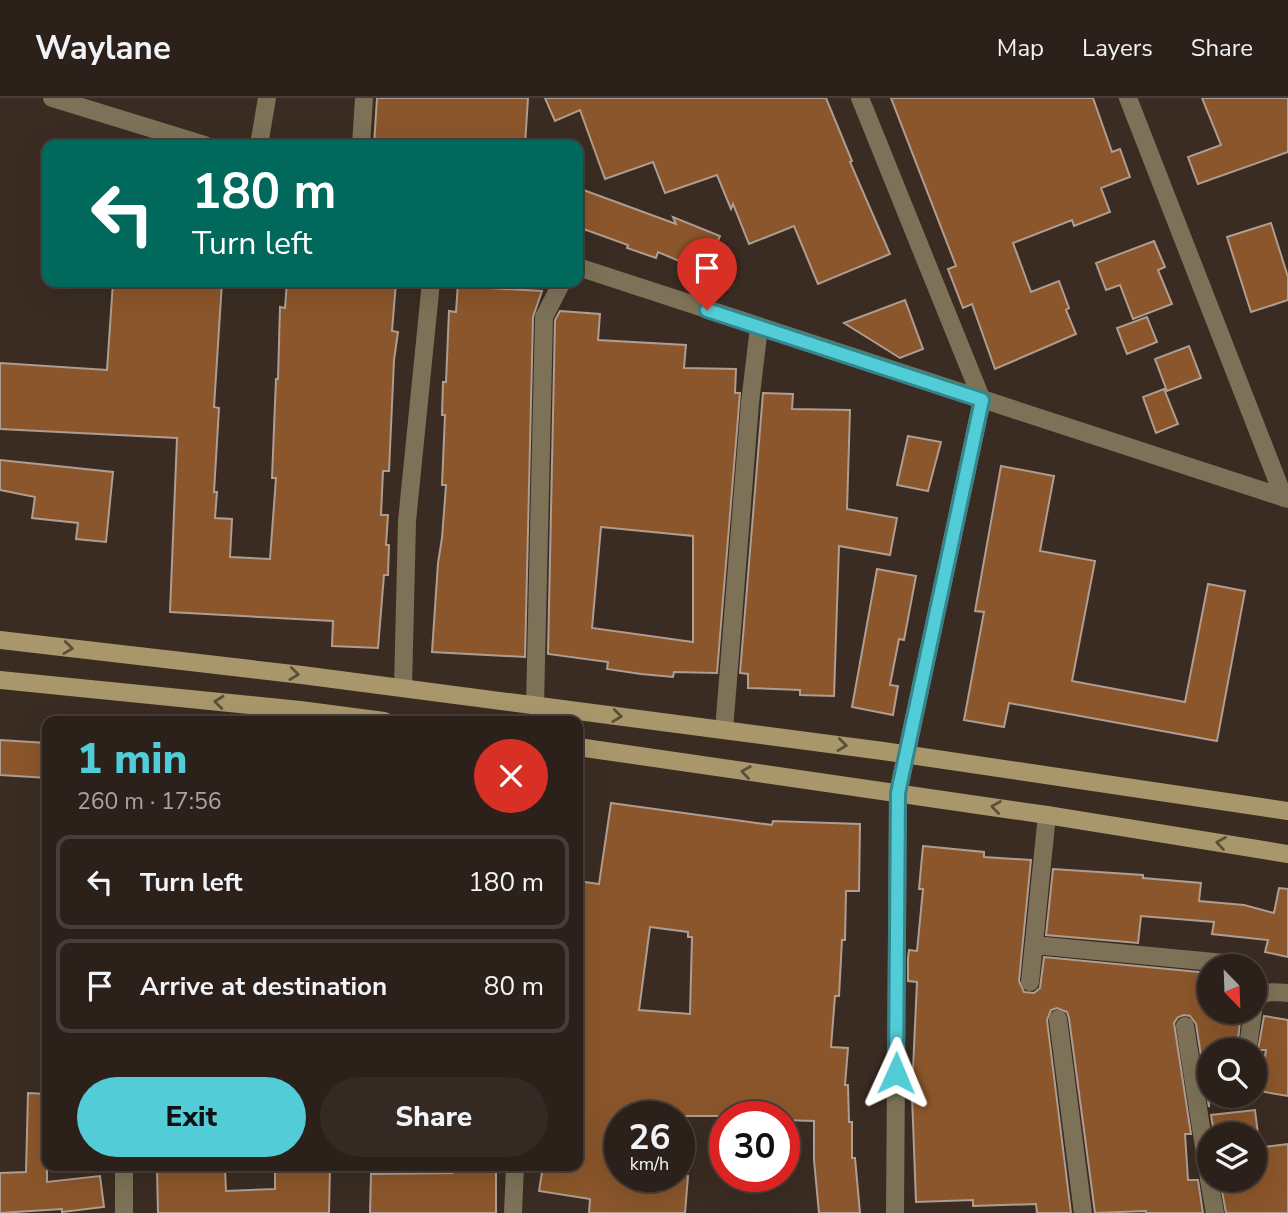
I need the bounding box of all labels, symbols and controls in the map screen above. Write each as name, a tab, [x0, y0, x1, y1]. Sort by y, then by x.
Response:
text: Waylane	[35, 26, 171, 71]
text: Map	[997, 32, 1044, 64]
text: Layers	[1082, 32, 1153, 64]
text: Share	[1191, 32, 1253, 64]
text: 180 m	[192, 158, 336, 225]
icon: left	[77, 168, 168, 259]
text: Turn left	[192, 222, 312, 265]
pin	[677, 238, 737, 310]
icon: arrive	[688, 249, 726, 287]
one-way arrow	[62, 640, 74, 655]
one-way arrow	[289, 666, 300, 681]
one-way arrow	[213, 694, 225, 709]
one-way arrow	[611, 708, 622, 723]
text: 1 min	[77, 731, 187, 788]
one-way arrow	[836, 738, 848, 753]
button: close	[474, 739, 548, 813]
one-way arrow	[741, 764, 752, 779]
text: 260 m · 17:56	[77, 786, 222, 817]
one-way arrow	[990, 800, 1002, 815]
one-way arrow	[1215, 836, 1227, 851]
icon: left	[81, 863, 119, 901]
text: Turn left	[140, 865, 243, 900]
text: 180 m	[468, 865, 544, 900]
north arrow	[1197, 954, 1267, 1024]
map controls	[1197, 954, 1267, 1192]
icon: arrive	[81, 967, 119, 1005]
text: Arrive at destination	[140, 969, 387, 1004]
text: 80 m	[484, 969, 544, 1004]
position arrow	[859, 1036, 933, 1110]
button: search	[1197, 1038, 1267, 1108]
button: Exit	[77, 1077, 306, 1157]
button: Share	[320, 1077, 548, 1157]
speed limit sign: 30	[709, 1101, 800, 1192]
text: 26	[628, 1114, 671, 1161]
button: layers	[1197, 1122, 1267, 1192]
text: km/h	[630, 1152, 669, 1176]

